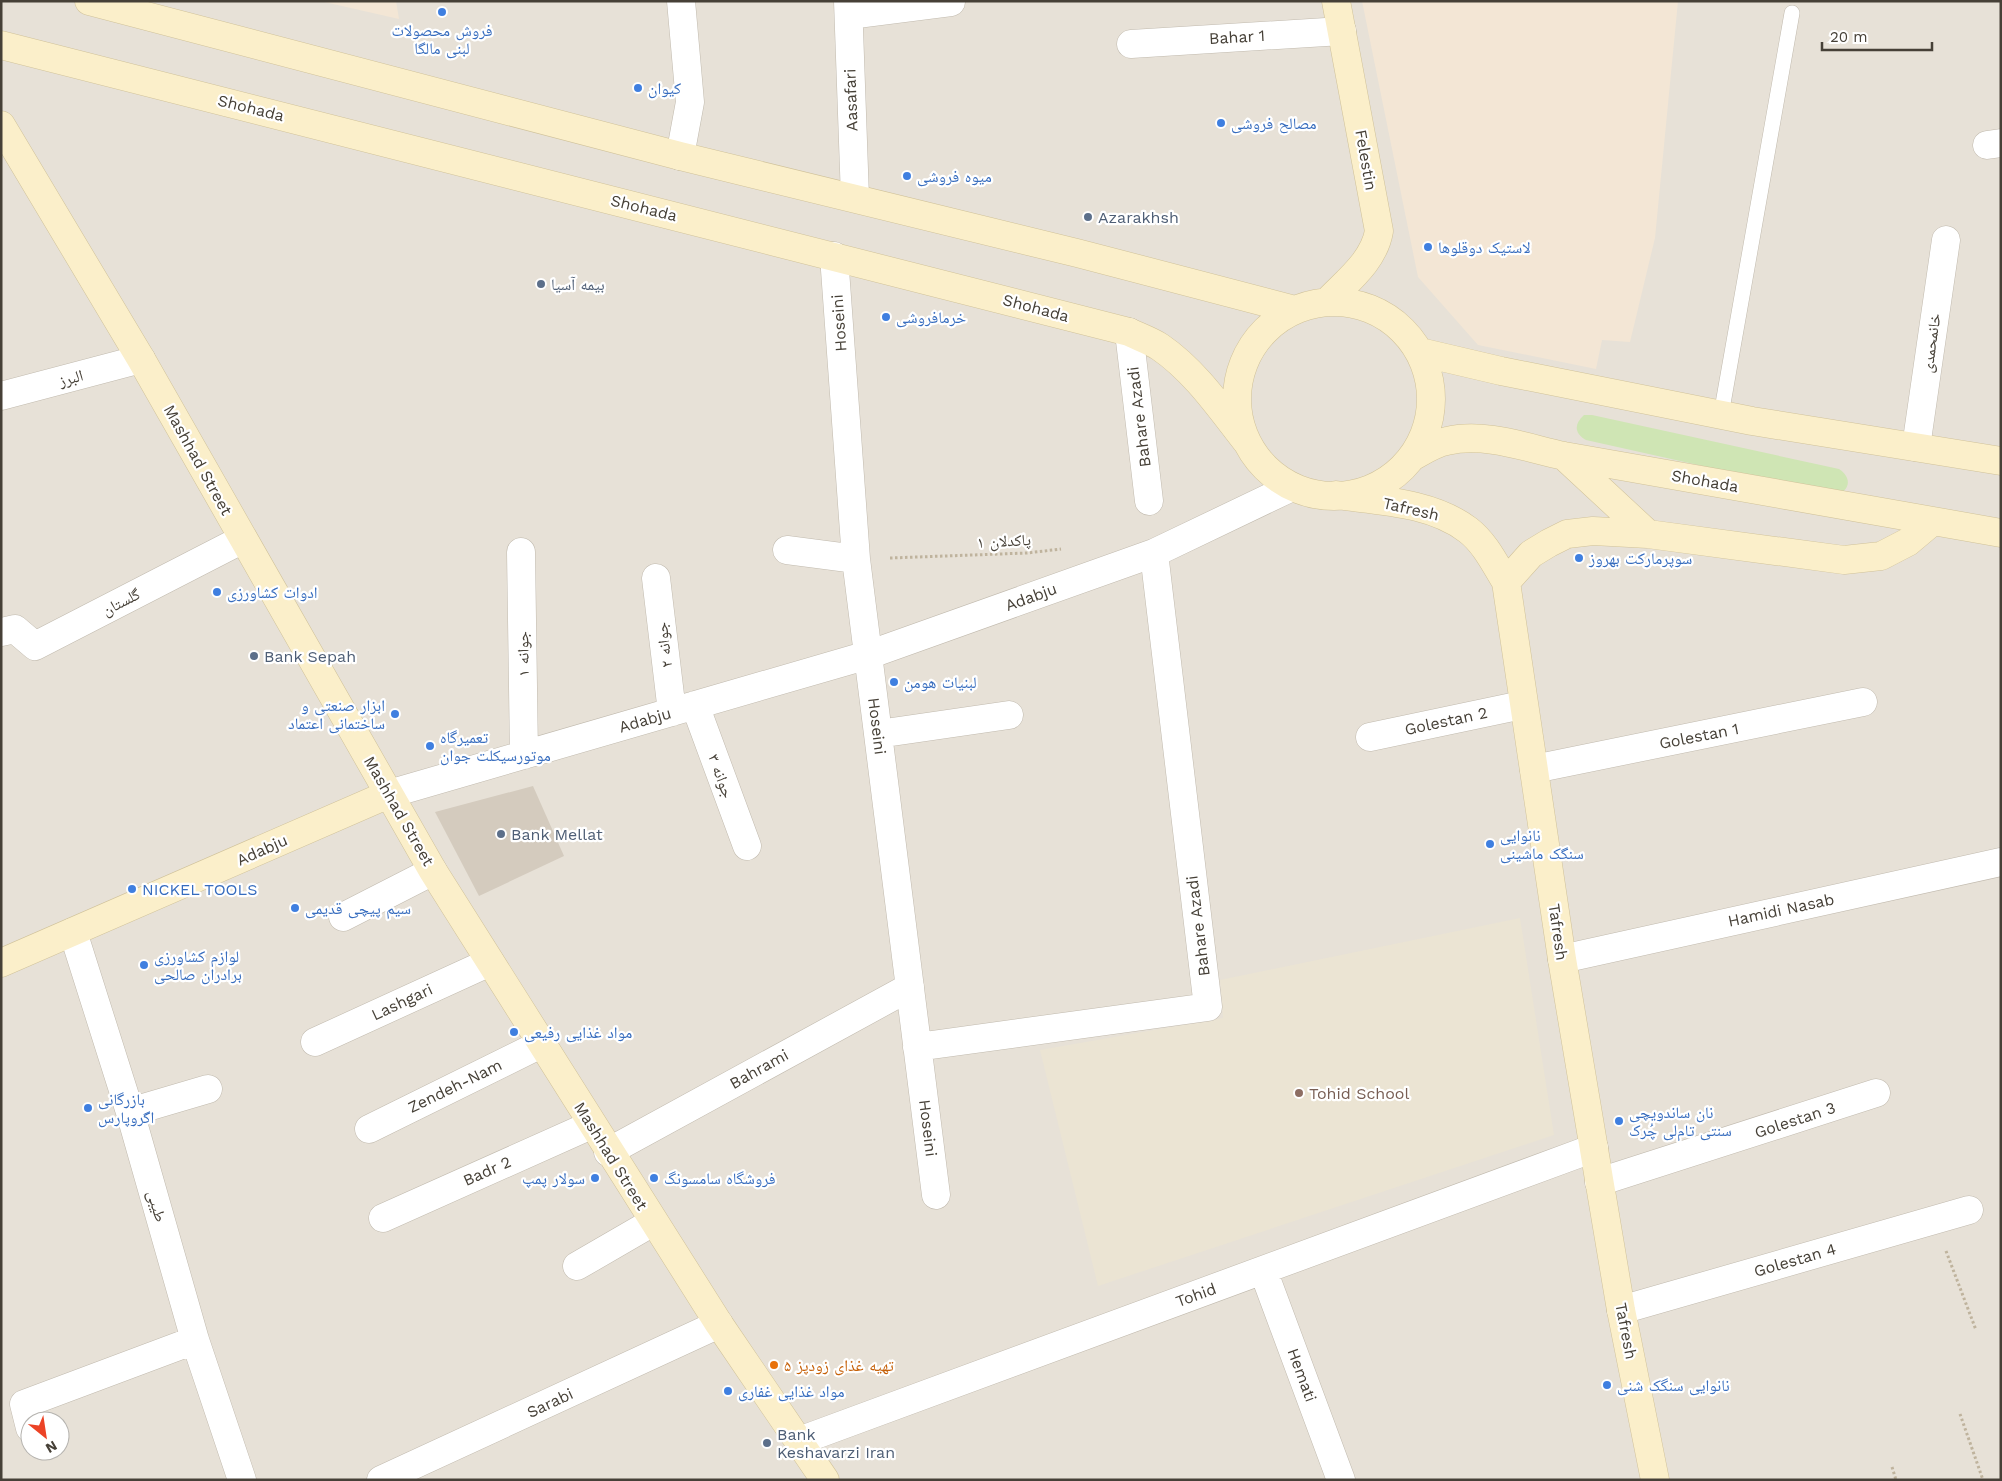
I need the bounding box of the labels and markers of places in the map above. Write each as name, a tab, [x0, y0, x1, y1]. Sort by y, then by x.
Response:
marker: فروش محصولات لبنی مالگا	[436, 6, 448, 18]
place label: فروش محصولات لبنی مالگا	[392, 21, 492, 59]
place label: کیوان	[648, 79, 681, 99]
marker: کیوان	[632, 82, 644, 94]
place label: مصالح فروشی	[1231, 114, 1317, 134]
marker: مصالح فروشی	[1215, 117, 1227, 129]
place label: میوه فروشی	[917, 167, 992, 187]
marker: میوه فروشی	[901, 170, 913, 182]
place label: Azarakhsh	[1098, 208, 1179, 227]
marker: Azarakhsh	[1082, 211, 1094, 223]
place label: لاستیک دوقلوها	[1438, 238, 1531, 257]
marker: لاستیک دوقلوها	[1422, 241, 1434, 253]
place label: بیمه آسیا	[551, 275, 605, 294]
marker: بیمه آسیا	[535, 278, 547, 290]
place label: خرمافروشی	[896, 308, 966, 328]
marker: خرمافروشی	[880, 311, 892, 323]
place label: سوپرمارکت بهروز	[1588, 549, 1692, 568]
marker: سوپرمارکت بهروز	[1573, 552, 1585, 564]
place label: ادوات کشاورزی	[227, 583, 318, 603]
marker: ادوات کشاورزی	[211, 586, 223, 598]
place label: Bank Sepah	[264, 647, 356, 666]
marker: Bank Sepah	[248, 650, 260, 662]
place label: لبنیات هومن	[904, 673, 977, 693]
marker: لبنیات هومن	[888, 676, 900, 688]
place label: ابزار صنعتی و ساختمانی اعتماد	[288, 696, 385, 734]
marker: ابزار صنعتی و ساختمانی اعتماد	[389, 708, 401, 720]
place label: تعمیرگاه موتورسیکلت جوان	[440, 728, 551, 766]
marker: تعمیرگاه موتورسیکلت جوان	[424, 740, 436, 752]
place label: Bank Mellat	[511, 825, 603, 844]
place label: نانوایی سنگک ماشینی	[1500, 826, 1584, 864]
marker: Bank Mellat	[495, 828, 507, 840]
marker: نانوایی سنگک ماشینی	[1484, 838, 1496, 850]
place label: NICKEL TOOLS	[142, 880, 257, 899]
marker: NICKEL TOOLS	[126, 883, 138, 895]
place label: سیم پیچی قدیمی	[305, 899, 411, 919]
marker: سیم پیچی قدیمی	[289, 902, 301, 914]
place label: لوازم کشاورزی برادران صالحی	[154, 947, 242, 985]
marker: لوازم کشاورزی برادران صالحی	[138, 959, 150, 971]
place label: مواد غذایی رفیعی	[524, 1023, 632, 1043]
marker: مواد غذایی رفیعی	[508, 1026, 520, 1038]
place label: Tohid School	[1309, 1084, 1409, 1103]
marker: Tohid School	[1293, 1087, 1305, 1099]
place label: بازرگانی اگروپارس	[98, 1090, 154, 1128]
marker: بازرگانی اگروپارس	[82, 1102, 94, 1114]
place label: نان ساندویچی سنتی تام‌لی چُرک	[1629, 1103, 1732, 1141]
marker: نان ساندویچی سنتی تام‌لی چُرک	[1613, 1115, 1625, 1127]
place label: سولار پمپ	[522, 1169, 585, 1188]
place label: فروشگاه سامسونگ	[664, 1169, 775, 1188]
marker: سولار پمپ	[589, 1172, 601, 1184]
marker: فروشگاه سامسونگ	[648, 1172, 660, 1184]
place label: تهیه غذای زودپز ۵	[784, 1356, 894, 1376]
marker: تهیه غذای زودپز ۵	[768, 1359, 780, 1371]
place label: نانوایی سنگک شنی	[1617, 1376, 1730, 1396]
marker: نانوایی سنگک شنی	[1601, 1379, 1613, 1391]
place label: مواد غذایی غفاری	[738, 1382, 844, 1402]
marker: مواد غذایی غفاری	[722, 1385, 734, 1397]
place label: Bank Keshavarzi Iran	[777, 1425, 895, 1462]
marker: Bank Keshavarzi Iran	[761, 1437, 773, 1449]

